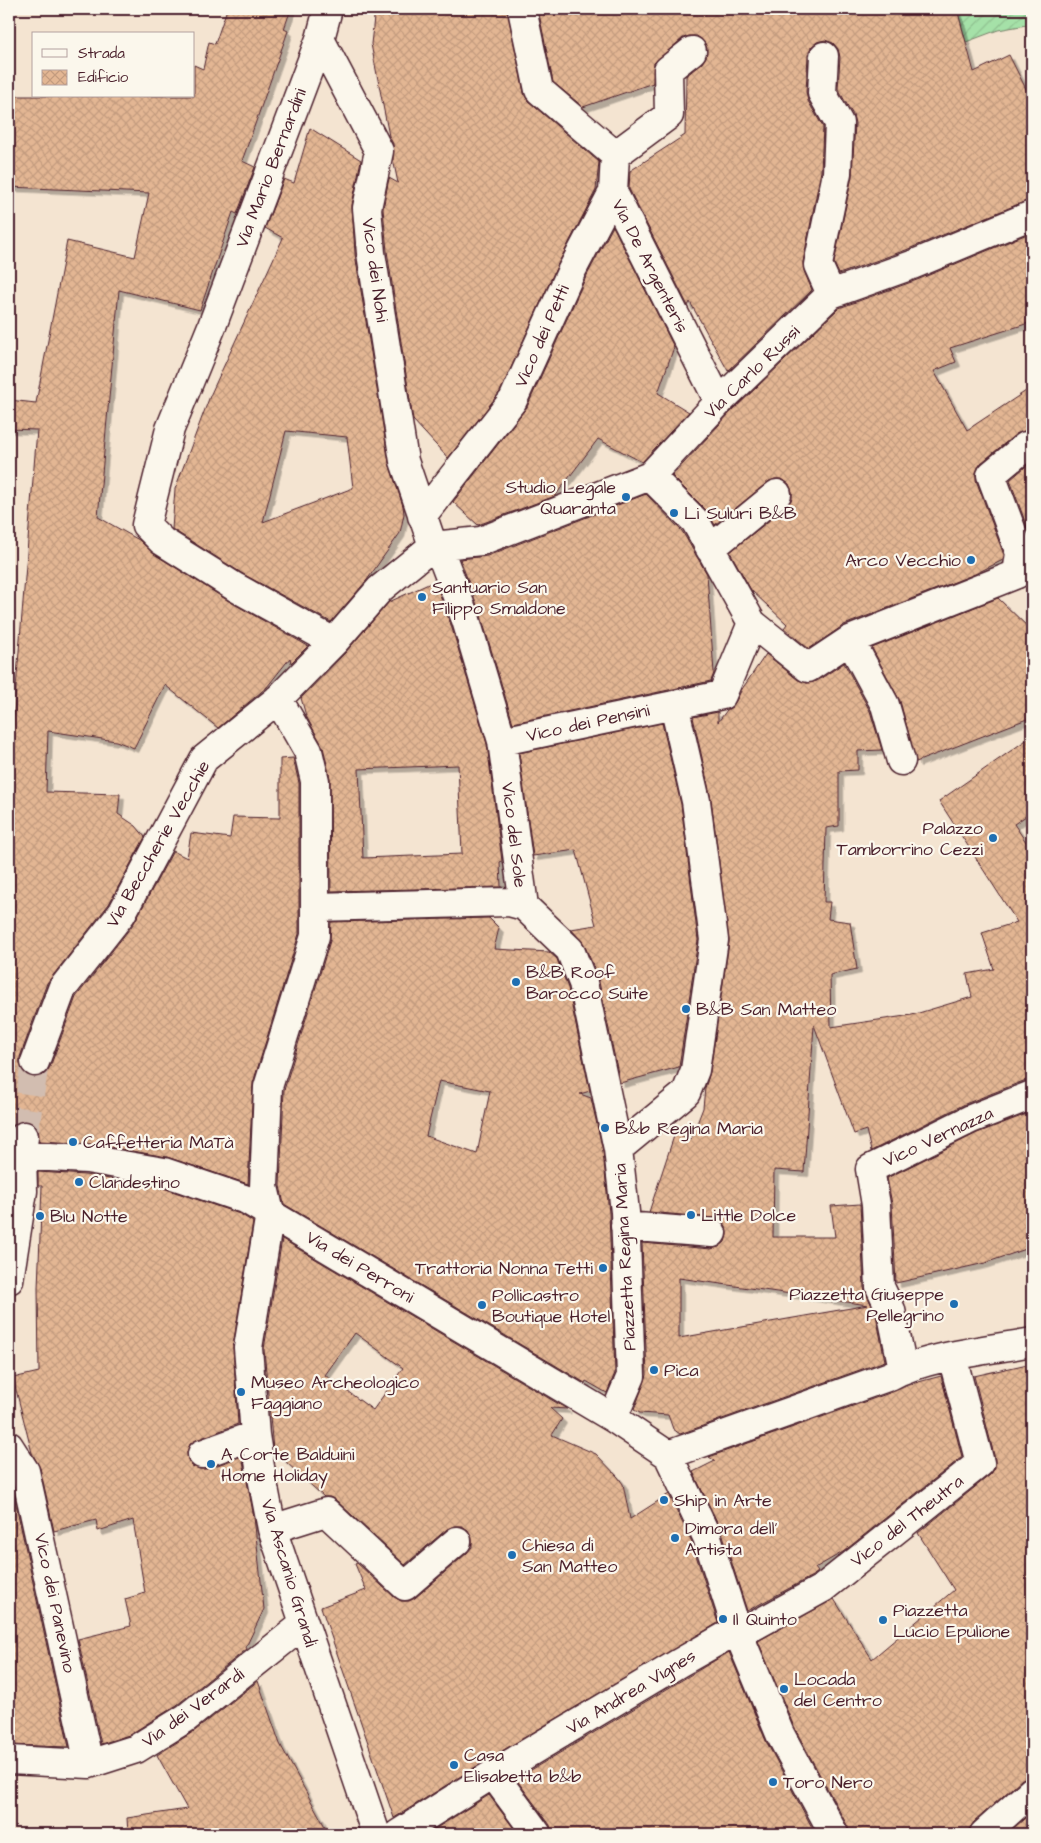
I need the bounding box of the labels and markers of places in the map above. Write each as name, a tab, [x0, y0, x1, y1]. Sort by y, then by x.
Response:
place label: Studio Legale Quaranta	[506, 475, 616, 521]
marker: Studio Legale Quaranta	[620, 491, 632, 503]
place label: Li Suluri B&B	[684, 501, 797, 526]
marker: Li Suluri B&B	[668, 507, 680, 519]
place label: Arco Vecchio	[845, 548, 961, 573]
marker: Arco Vecchio	[965, 554, 977, 566]
place label: Santuario San Filippo Smaldone	[432, 575, 566, 621]
marker: Santuario San Filippo Smaldone	[416, 591, 428, 603]
place label: Palazzo Tamborrino Cezzi	[836, 816, 983, 862]
marker: Palazzo Tamborrino Cezzi	[987, 832, 999, 844]
place label: B&B Roof Barocco Suite	[526, 960, 649, 1006]
marker: B&B Roof Barocco Suite	[510, 976, 522, 988]
place label: B&B San Matteo	[696, 997, 836, 1022]
marker: B&B San Matteo	[680, 1003, 692, 1015]
place label: B&b Regina Maria	[615, 1116, 763, 1142]
marker: B&b Regina Maria	[599, 1122, 611, 1134]
place label: Caffetteria MaTà	[83, 1130, 234, 1155]
marker: Caffetteria MaTà	[67, 1136, 79, 1148]
place label: Clandestino	[89, 1170, 180, 1195]
marker: Clandestino	[73, 1176, 85, 1188]
place label: Little Dolce	[701, 1203, 797, 1228]
place label: Blu Notte	[50, 1204, 128, 1229]
marker: Little Dolce	[685, 1209, 697, 1221]
marker: Blu Notte	[34, 1210, 46, 1222]
place label: Trattoria Nonna Tetti	[415, 1256, 593, 1281]
marker: Trattoria Nonna Tetti	[597, 1262, 609, 1274]
place label: Piazzetta Giuseppe Pellegrino	[789, 1282, 944, 1329]
place label: Pollicastro Boutique Hotel	[492, 1283, 610, 1329]
marker: Piazzetta Giuseppe Pellegrino	[948, 1298, 960, 1310]
marker: Pollicastro Boutique Hotel	[476, 1299, 488, 1311]
place label: Pica	[664, 1358, 699, 1383]
marker: Pica	[648, 1364, 660, 1376]
place label: Museo Archeologico Faggiano	[251, 1370, 419, 1417]
marker: Museo Archeologico Faggiano	[235, 1386, 247, 1398]
place label: A Corte Balduini Home Holiday	[221, 1442, 355, 1489]
marker: A Corte Balduini Home Holiday	[205, 1458, 217, 1470]
place label: Ship in Arte	[674, 1488, 772, 1513]
marker: Ship in Arte	[658, 1494, 670, 1506]
place label: Dimora dell' Artista	[685, 1516, 777, 1562]
marker: Dimora dell' Artista	[669, 1532, 681, 1544]
place label: Chiesa di San Matteo	[522, 1533, 617, 1579]
marker: Chiesa di San Matteo	[506, 1549, 518, 1561]
place label: Piazzetta Lucio Epulione	[893, 1598, 1011, 1644]
place label: Il Quinto	[733, 1607, 797, 1632]
marker: Il Quinto	[717, 1613, 729, 1625]
marker: Piazzetta Lucio Epulione	[877, 1614, 889, 1626]
place label: Locada del Centro	[794, 1667, 882, 1713]
marker: Locada del Centro	[778, 1683, 790, 1695]
place label: Casa Elisabetta b&b	[464, 1743, 581, 1789]
marker: Casa Elisabetta b&b	[448, 1759, 460, 1771]
place label: Toro Nero	[783, 1770, 873, 1795]
marker: Toro Nero	[767, 1776, 779, 1788]

